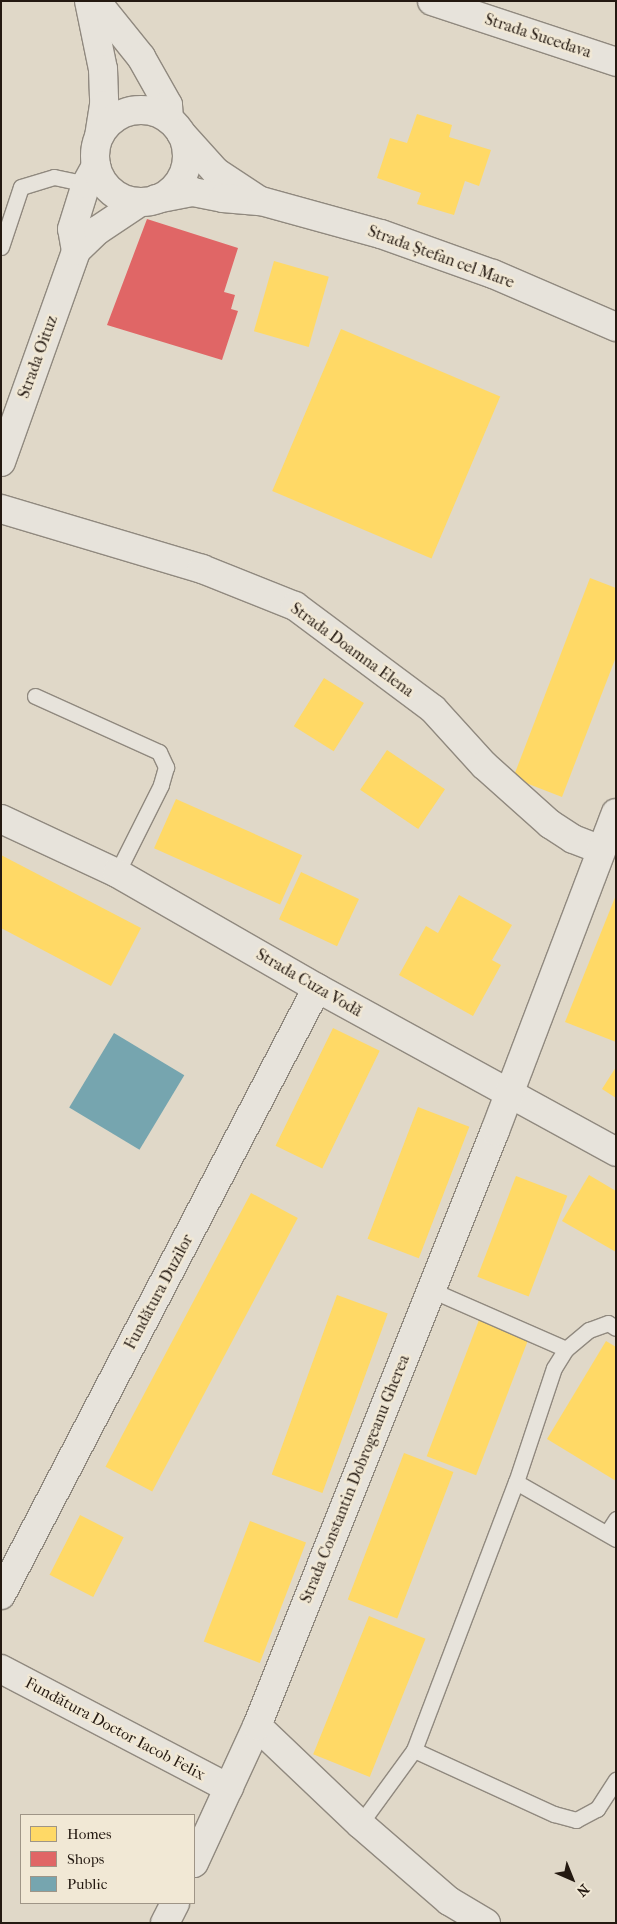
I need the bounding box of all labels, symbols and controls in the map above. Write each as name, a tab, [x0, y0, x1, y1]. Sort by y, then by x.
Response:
street label: Strada Sucedava	[482, 10, 594, 62]
street label: Strada Ștefan cel Mare	[365, 222, 517, 292]
street label: Strada Oituz	[14, 313, 62, 401]
street label: Strada Doamna Elena	[287, 599, 417, 701]
street label: Strada Cuza Vodă	[253, 945, 365, 1021]
street label: Fundătura Duzilor	[121, 1231, 197, 1353]
street label: Strada Constantin Dobrogeanu Gherea	[296, 1352, 414, 1606]
street label: Fundătura Doctor Iacob Felix	[22, 1673, 208, 1785]
legend	[20, 1814, 195, 1904]
text: Homes	[67, 1825, 112, 1843]
text: Shops	[67, 1850, 104, 1868]
north arrow	[547, 1854, 597, 1904]
text: Public	[67, 1875, 107, 1893]
text: N	[573, 1880, 592, 1900]

